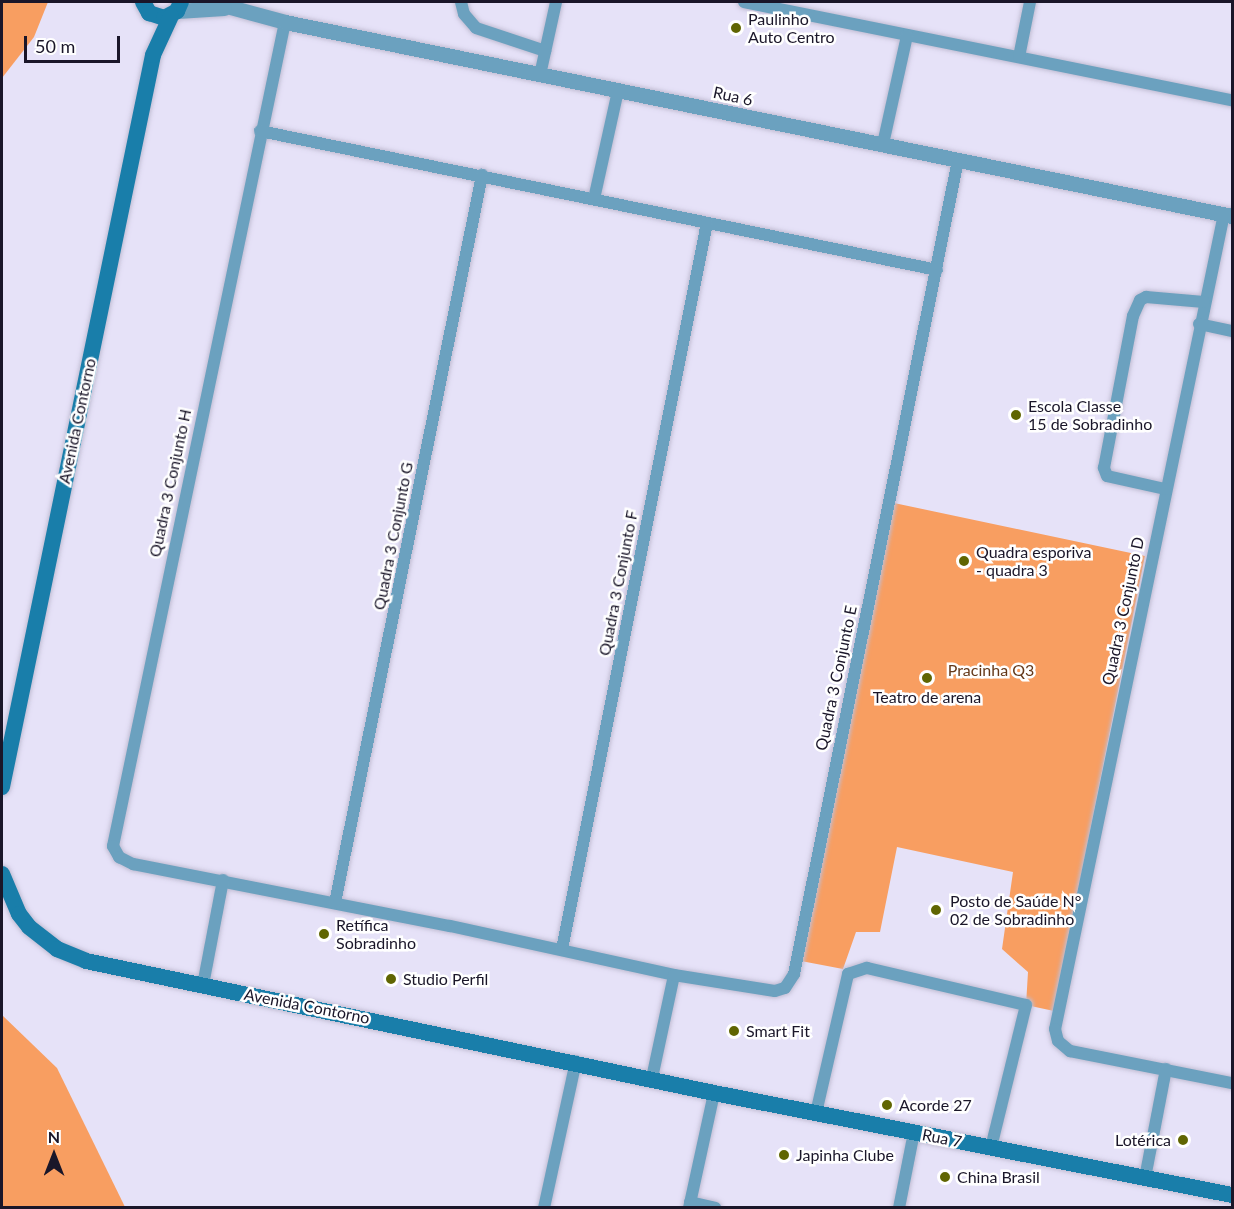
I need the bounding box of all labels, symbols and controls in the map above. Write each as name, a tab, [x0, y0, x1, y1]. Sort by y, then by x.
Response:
place label: Paulinho Auto Centro	[748, 9, 835, 47]
marker: Paulinho Auto Centro	[729, 21, 743, 35]
scale bar	[27, 24, 123, 62]
text: 50 m	[35, 35, 75, 57]
street label: Rua 6	[711, 82, 755, 110]
street label: Avenida Contorno	[54, 357, 100, 485]
place label: Escola Classe 15 de Sobradinho	[1028, 396, 1152, 434]
street label: Quadra 3 Conjunto H	[145, 407, 195, 559]
marker: Escola Classe 15 de Sobradinho	[1009, 408, 1023, 422]
street label: Quadra 3 Conjunto G	[369, 460, 417, 612]
street label: Quadra 3 Conjunto F	[594, 509, 642, 657]
street label: Quadra 3 Conjunto D	[1098, 535, 1148, 687]
place label: Quadra esporiva - quadra 3	[976, 542, 1091, 580]
marker: Quadra esporiva - quadra 3	[957, 554, 971, 568]
street label: Quadra 3 Conjunto E	[811, 604, 861, 752]
park label: Pracinha Q3	[948, 660, 1034, 680]
marker: Teatro de arena	[920, 671, 934, 685]
place label: Teatro de arena	[873, 687, 981, 707]
place label: Posto de Saúde N° 02 de Sobradinho	[950, 891, 1081, 929]
marker: Posto de Saúde N° 02 de Sobradinho	[927, 901, 945, 919]
place label: Retífica Sobradinho	[336, 915, 416, 953]
marker: Retífica Sobradinho	[317, 927, 331, 941]
place label: Studio Perfil	[403, 969, 488, 989]
marker: Studio Perfil	[384, 972, 398, 986]
street label: Avenida Contorno	[243, 984, 371, 1028]
place label: Smart Fit	[746, 1021, 810, 1041]
marker: Smart Fit	[727, 1024, 741, 1038]
place label: Acorde 27	[899, 1095, 972, 1115]
marker: Acorde 27	[880, 1098, 894, 1112]
north arrow	[24, 1125, 84, 1185]
street label: Rua 7	[921, 1125, 963, 1151]
text: N	[48, 1127, 60, 1146]
place label: Lotérica	[1115, 1130, 1171, 1150]
marker: Lotérica	[1176, 1133, 1190, 1147]
place label: Japinha Clube	[796, 1145, 894, 1165]
marker: Japinha Clube	[777, 1148, 791, 1162]
place label: China Brasil	[957, 1167, 1040, 1187]
marker: China Brasil	[938, 1170, 952, 1184]

